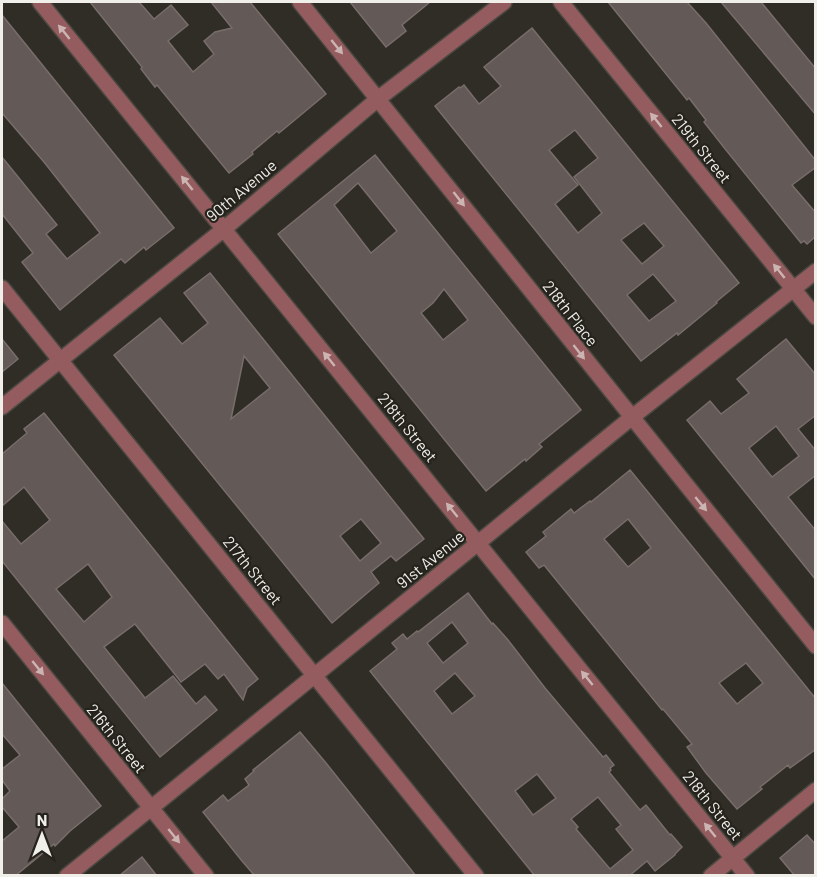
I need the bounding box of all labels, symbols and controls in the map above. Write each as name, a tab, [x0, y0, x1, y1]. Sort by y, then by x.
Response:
one-way arrow	[59, 24, 71, 39]
one-way arrow	[330, 39, 343, 55]
street label: 219th Street	[668, 110, 736, 186]
one-way arrow	[650, 112, 663, 127]
street label: 90th Avenue	[202, 155, 280, 225]
one-way arrow	[181, 176, 194, 191]
one-way arrow	[452, 191, 465, 207]
one-way arrow	[772, 263, 785, 279]
street label: 218th Place	[539, 276, 603, 350]
one-way arrow	[573, 344, 586, 360]
one-way arrow	[323, 352, 336, 367]
street label: 218th Street	[374, 389, 442, 465]
one-way arrow	[695, 497, 707, 512]
one-way arrow	[446, 503, 458, 518]
street label: 91st Avenue	[392, 526, 468, 592]
street label: 217th Street	[220, 532, 286, 608]
one-way arrow	[32, 660, 45, 676]
one-way arrow	[582, 671, 594, 686]
street label: 216th Street	[83, 700, 151, 776]
street label: 218th Street	[679, 767, 747, 843]
north arrow	[12, 805, 72, 865]
text: N	[37, 810, 47, 829]
one-way arrow	[704, 823, 717, 838]
one-way arrow	[167, 828, 180, 844]

